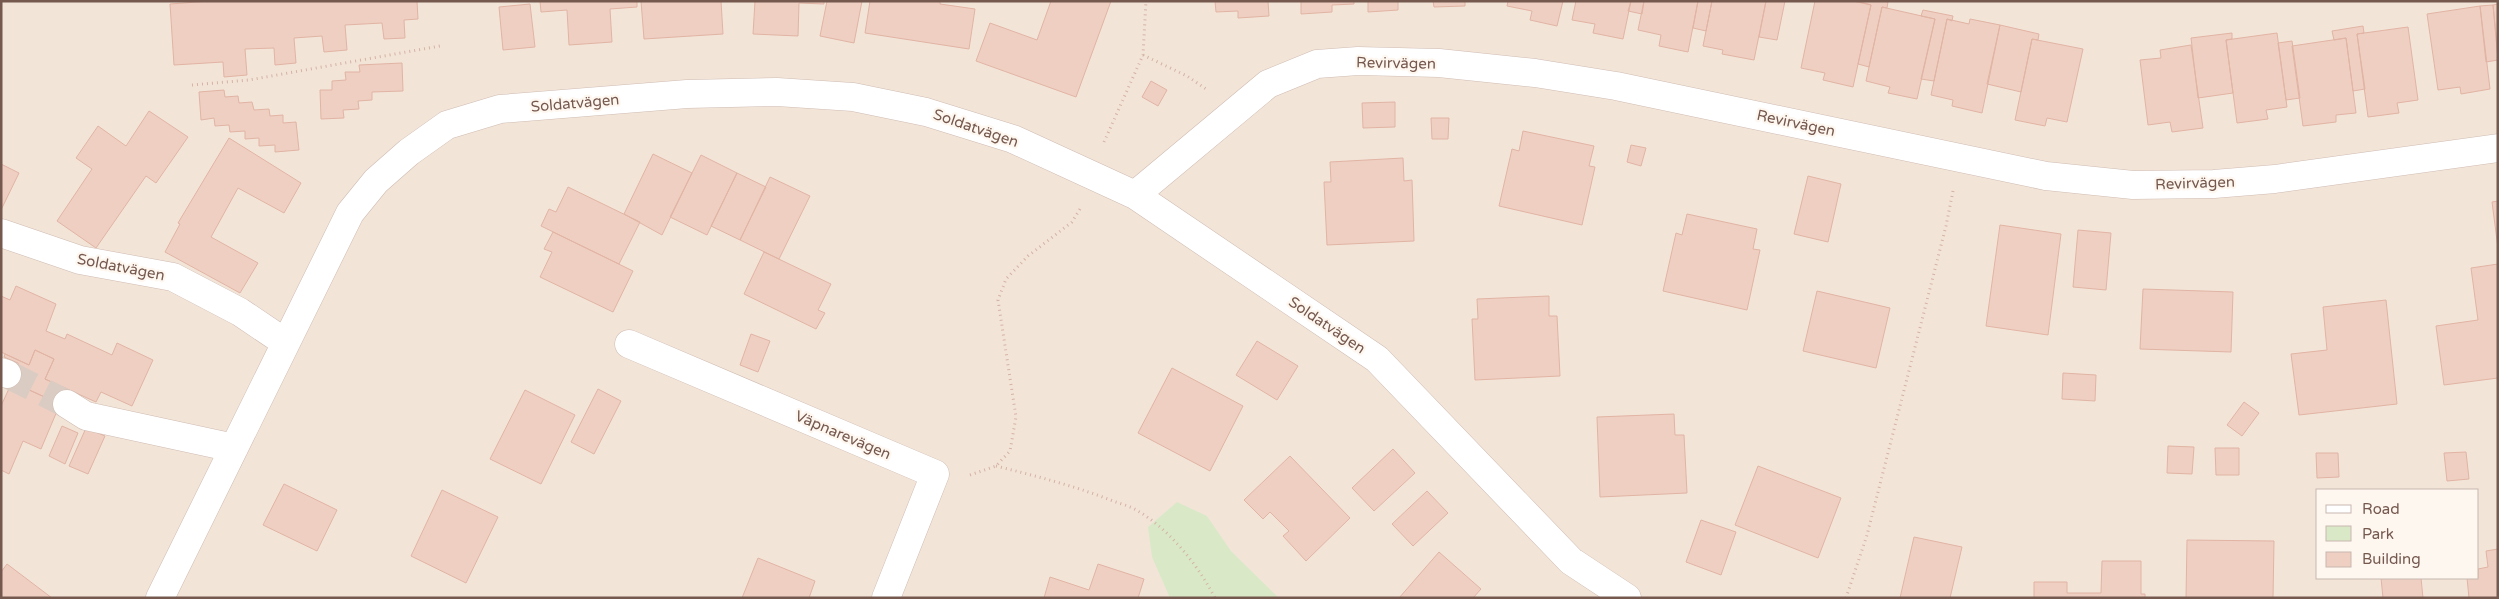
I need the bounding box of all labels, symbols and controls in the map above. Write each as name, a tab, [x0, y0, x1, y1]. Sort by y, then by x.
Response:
street label: Revirvägen	[1356, 53, 1436, 73]
street label: Soldatvägen	[530, 90, 620, 116]
street label: Soldatvägen	[931, 105, 1021, 151]
street label: Revirvägen	[1755, 106, 1837, 140]
street label: Revirvägen	[2155, 173, 2235, 193]
street label: Soldatvägen	[76, 250, 166, 284]
street label: Soldatvägen	[1285, 293, 1369, 357]
street label: Väpnarevägen	[792, 407, 894, 463]
legend	[2316, 489, 2479, 579]
text: Road	[2362, 500, 2400, 518]
text: Park	[2362, 525, 2394, 543]
text: Building	[2362, 550, 2421, 568]

